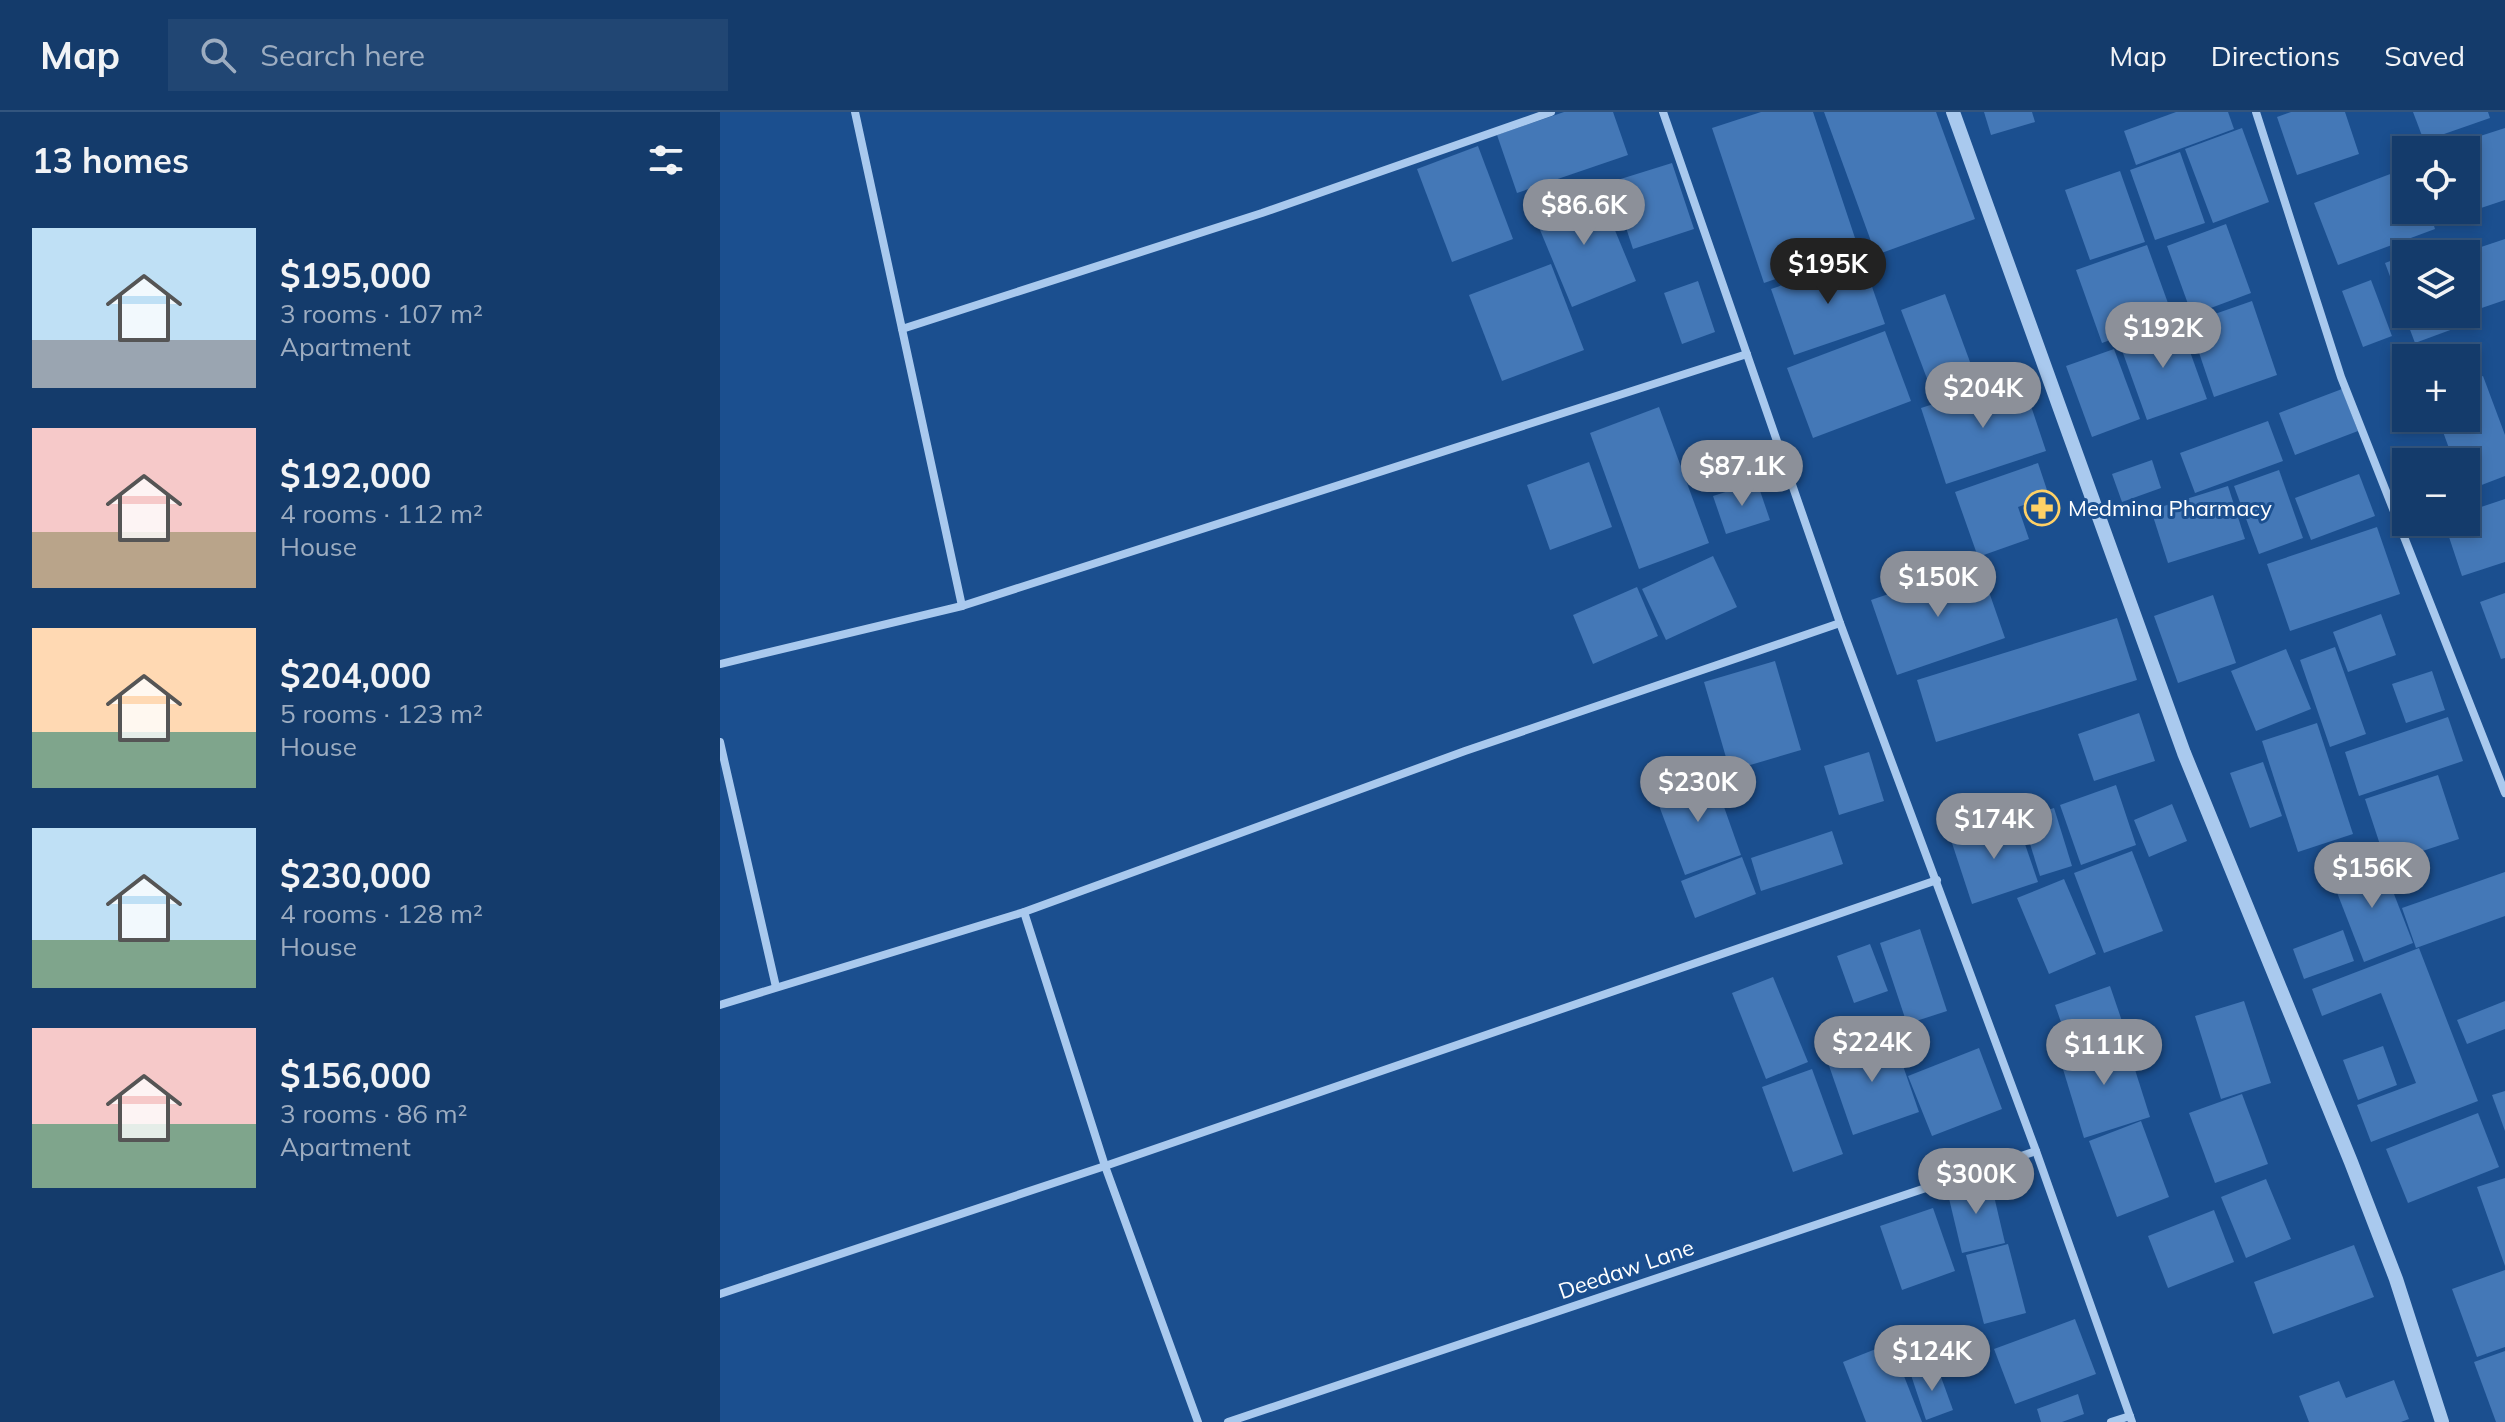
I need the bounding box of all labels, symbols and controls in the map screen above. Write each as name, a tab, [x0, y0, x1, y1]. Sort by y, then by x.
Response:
search box	[168, 19, 728, 91]
text: Map	[40, 31, 120, 79]
icon: search	[196, 33, 240, 77]
text: Search here	[260, 36, 425, 74]
text: Map	[2109, 38, 2167, 73]
text: Directions	[2211, 38, 2340, 73]
text: Saved	[2384, 38, 2465, 73]
map controls	[2392, 136, 2480, 536]
button: locate	[2392, 136, 2480, 224]
icon: filters	[644, 138, 688, 182]
text: 13 homes	[32, 139, 189, 182]
pin: $86.6K	[1519, 179, 1649, 247]
text: $86.6K	[1541, 188, 1627, 221]
pin: $195K	[1772, 238, 1884, 306]
button: layers	[2392, 240, 2480, 328]
text: $195K	[1788, 247, 1868, 280]
text: $195,000	[280, 254, 431, 297]
icon: home	[96, 260, 192, 356]
text: 3 rooms · 107 m²	[280, 297, 483, 330]
pin: $192K	[2107, 302, 2219, 370]
text: $192K	[2123, 311, 2203, 344]
text: Apartment	[280, 330, 411, 363]
button: +	[2392, 344, 2480, 432]
pin: $204K	[1927, 362, 2039, 430]
text: $204K	[1943, 371, 2023, 404]
pin: $87.1K	[1677, 440, 1807, 508]
button: −	[2392, 448, 2480, 536]
text: $87.1K	[1699, 449, 1785, 482]
text: $192,000	[280, 454, 431, 497]
icon: home	[96, 460, 192, 556]
pharmacy icon: Medmina Pharmacy	[2023, 489, 2061, 527]
place label: Medmina Pharmacy	[2068, 494, 2272, 522]
text: 4 rooms · 112 m²	[280, 497, 483, 530]
text: House	[280, 530, 357, 563]
pin: $150K	[1882, 551, 1994, 619]
text: $150K	[1898, 560, 1978, 593]
text: $204,000	[280, 654, 431, 697]
icon: home	[96, 660, 192, 756]
text: 5 rooms · 123 m²	[280, 697, 483, 730]
text: House	[280, 730, 357, 763]
pin: $230K	[1642, 756, 1754, 824]
text: $230K	[1658, 765, 1738, 798]
pin: $174K	[1938, 793, 2050, 861]
text: $174K	[1954, 802, 2034, 835]
pin: $156K	[2316, 842, 2428, 910]
text: $156K	[2332, 851, 2412, 884]
text: $230,000	[280, 854, 431, 897]
icon: home	[96, 860, 192, 956]
text: 4 rooms · 128 m²	[280, 897, 483, 930]
text: House	[280, 930, 357, 963]
pin: $224K	[1816, 1016, 1928, 1084]
pin: $111K	[2048, 1019, 2160, 1087]
text: $224K	[1832, 1025, 1912, 1058]
text: $111K	[2064, 1028, 2144, 1061]
text: $156,000	[280, 1054, 431, 1097]
icon: home	[96, 1060, 192, 1156]
text: 3 rooms · 86 m²	[280, 1097, 467, 1130]
text: Apartment	[280, 1130, 411, 1163]
pin: $300K	[1920, 1148, 2032, 1216]
text: $300K	[1936, 1157, 2016, 1190]
street label: Deedaw Lane	[1555, 1233, 1697, 1305]
pin: $124K	[1876, 1325, 1988, 1393]
text: $124K	[1892, 1334, 1972, 1367]

